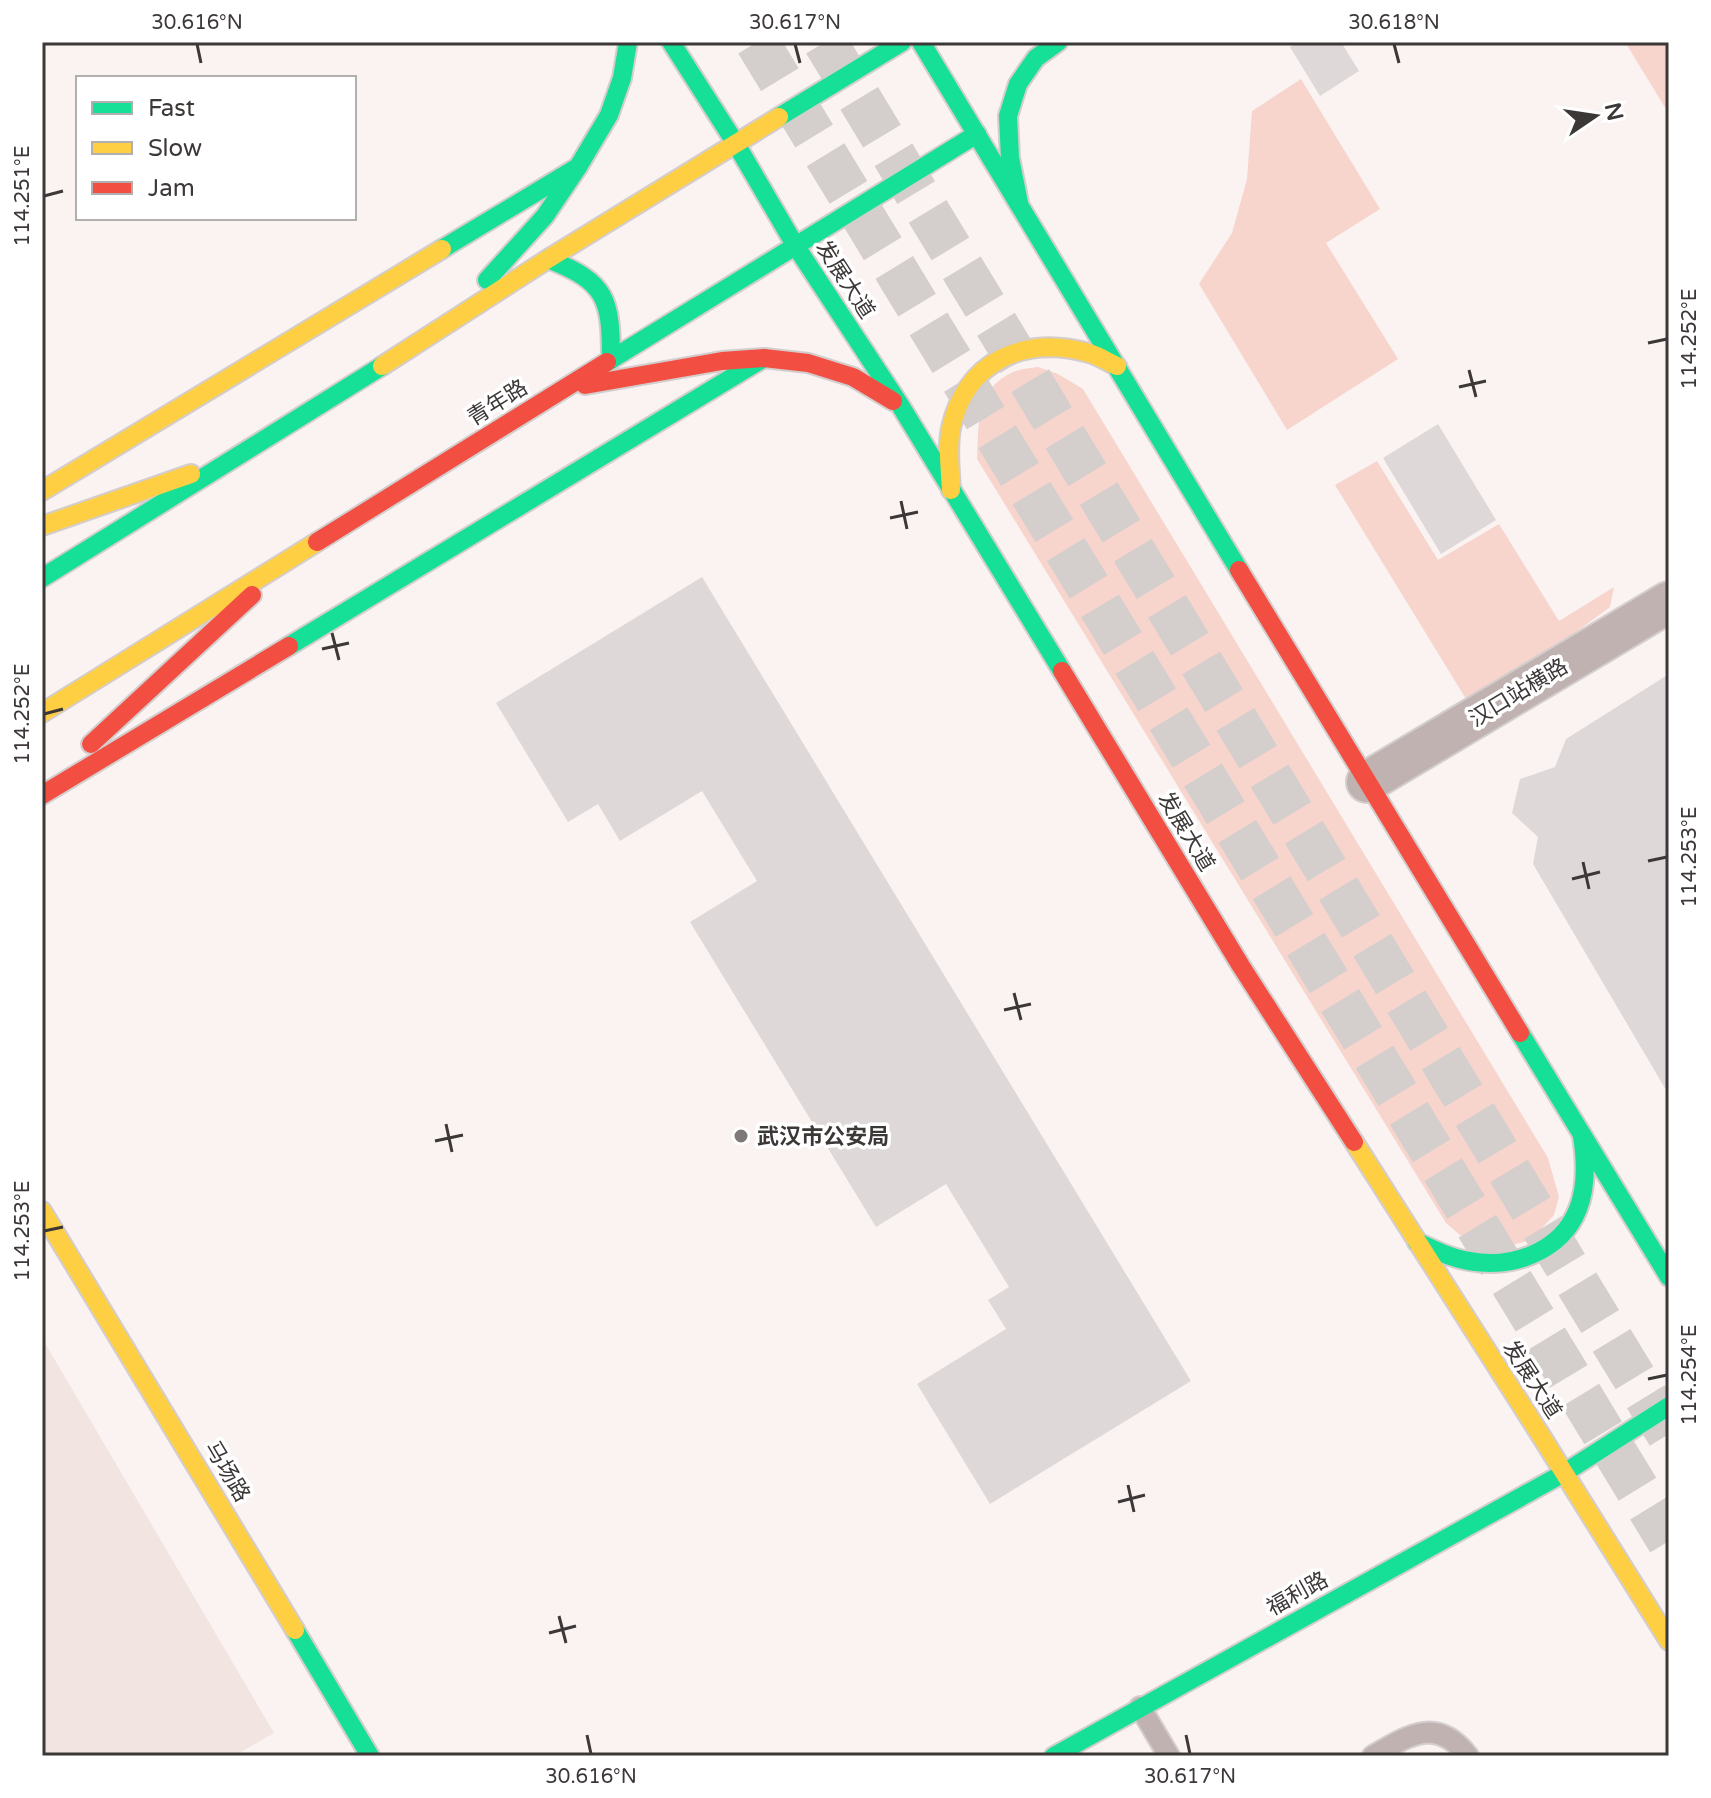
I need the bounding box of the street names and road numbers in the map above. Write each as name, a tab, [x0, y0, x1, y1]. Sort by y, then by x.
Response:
street label: 发展大道	[810, 236, 880, 324]
street label: 青年路	[463, 374, 532, 431]
street label: 汉口站横路	[1465, 653, 1572, 732]
street label: 发展大道	[1152, 787, 1220, 876]
street label: 发展大道	[1497, 1336, 1567, 1424]
street label: 马场路	[199, 1437, 255, 1507]
street label: 福利路	[1262, 1567, 1333, 1621]

